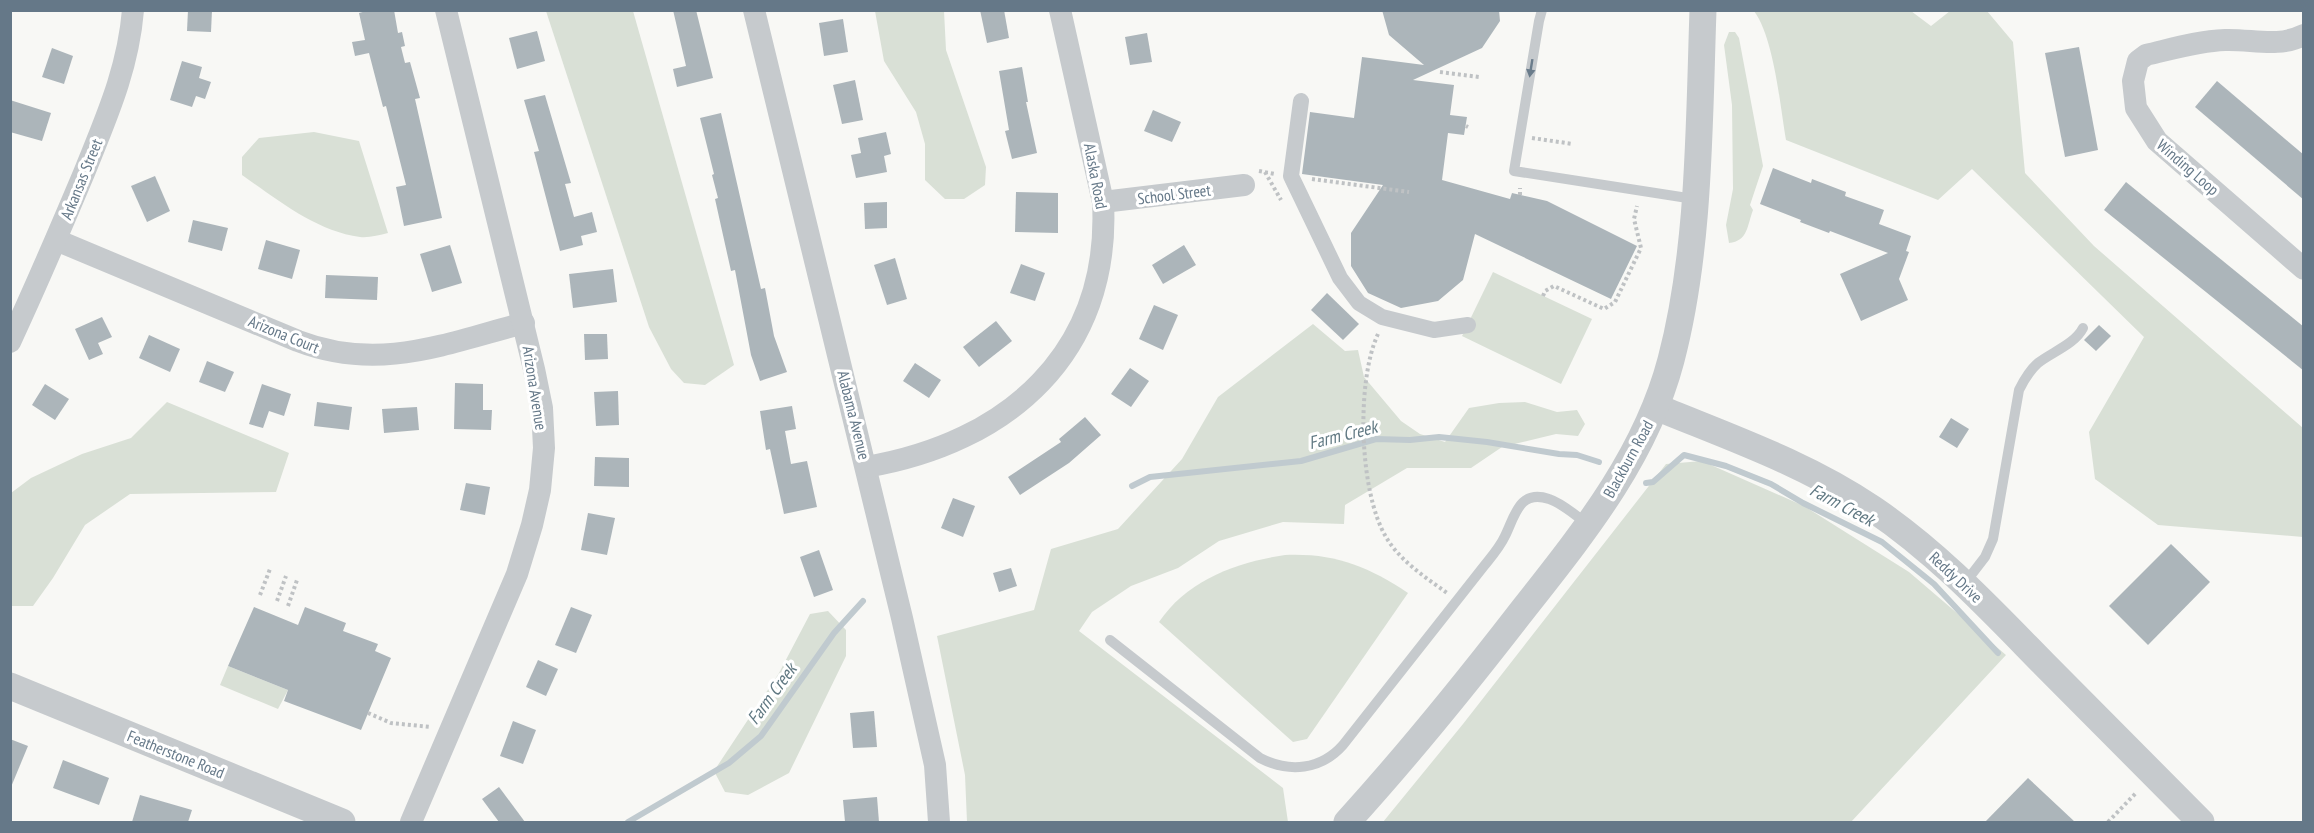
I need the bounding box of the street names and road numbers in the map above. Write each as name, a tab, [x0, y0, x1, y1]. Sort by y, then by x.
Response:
street label: Arkansas Street	[56, 135, 106, 222]
street label: Winding Loop	[2153, 135, 2223, 199]
street label: Alaska Road	[1080, 141, 1112, 211]
street label: School Street	[1136, 180, 1212, 208]
street label: Arizona Court	[246, 311, 323, 357]
street label: Arizona Avenue	[518, 345, 552, 431]
street label: Alabama Avenue	[833, 368, 875, 462]
street label: Blackburn Road	[1599, 417, 1658, 501]
street label: Reddy Drive	[1925, 547, 1987, 607]
street label: Featherstone Road	[125, 725, 228, 783]

